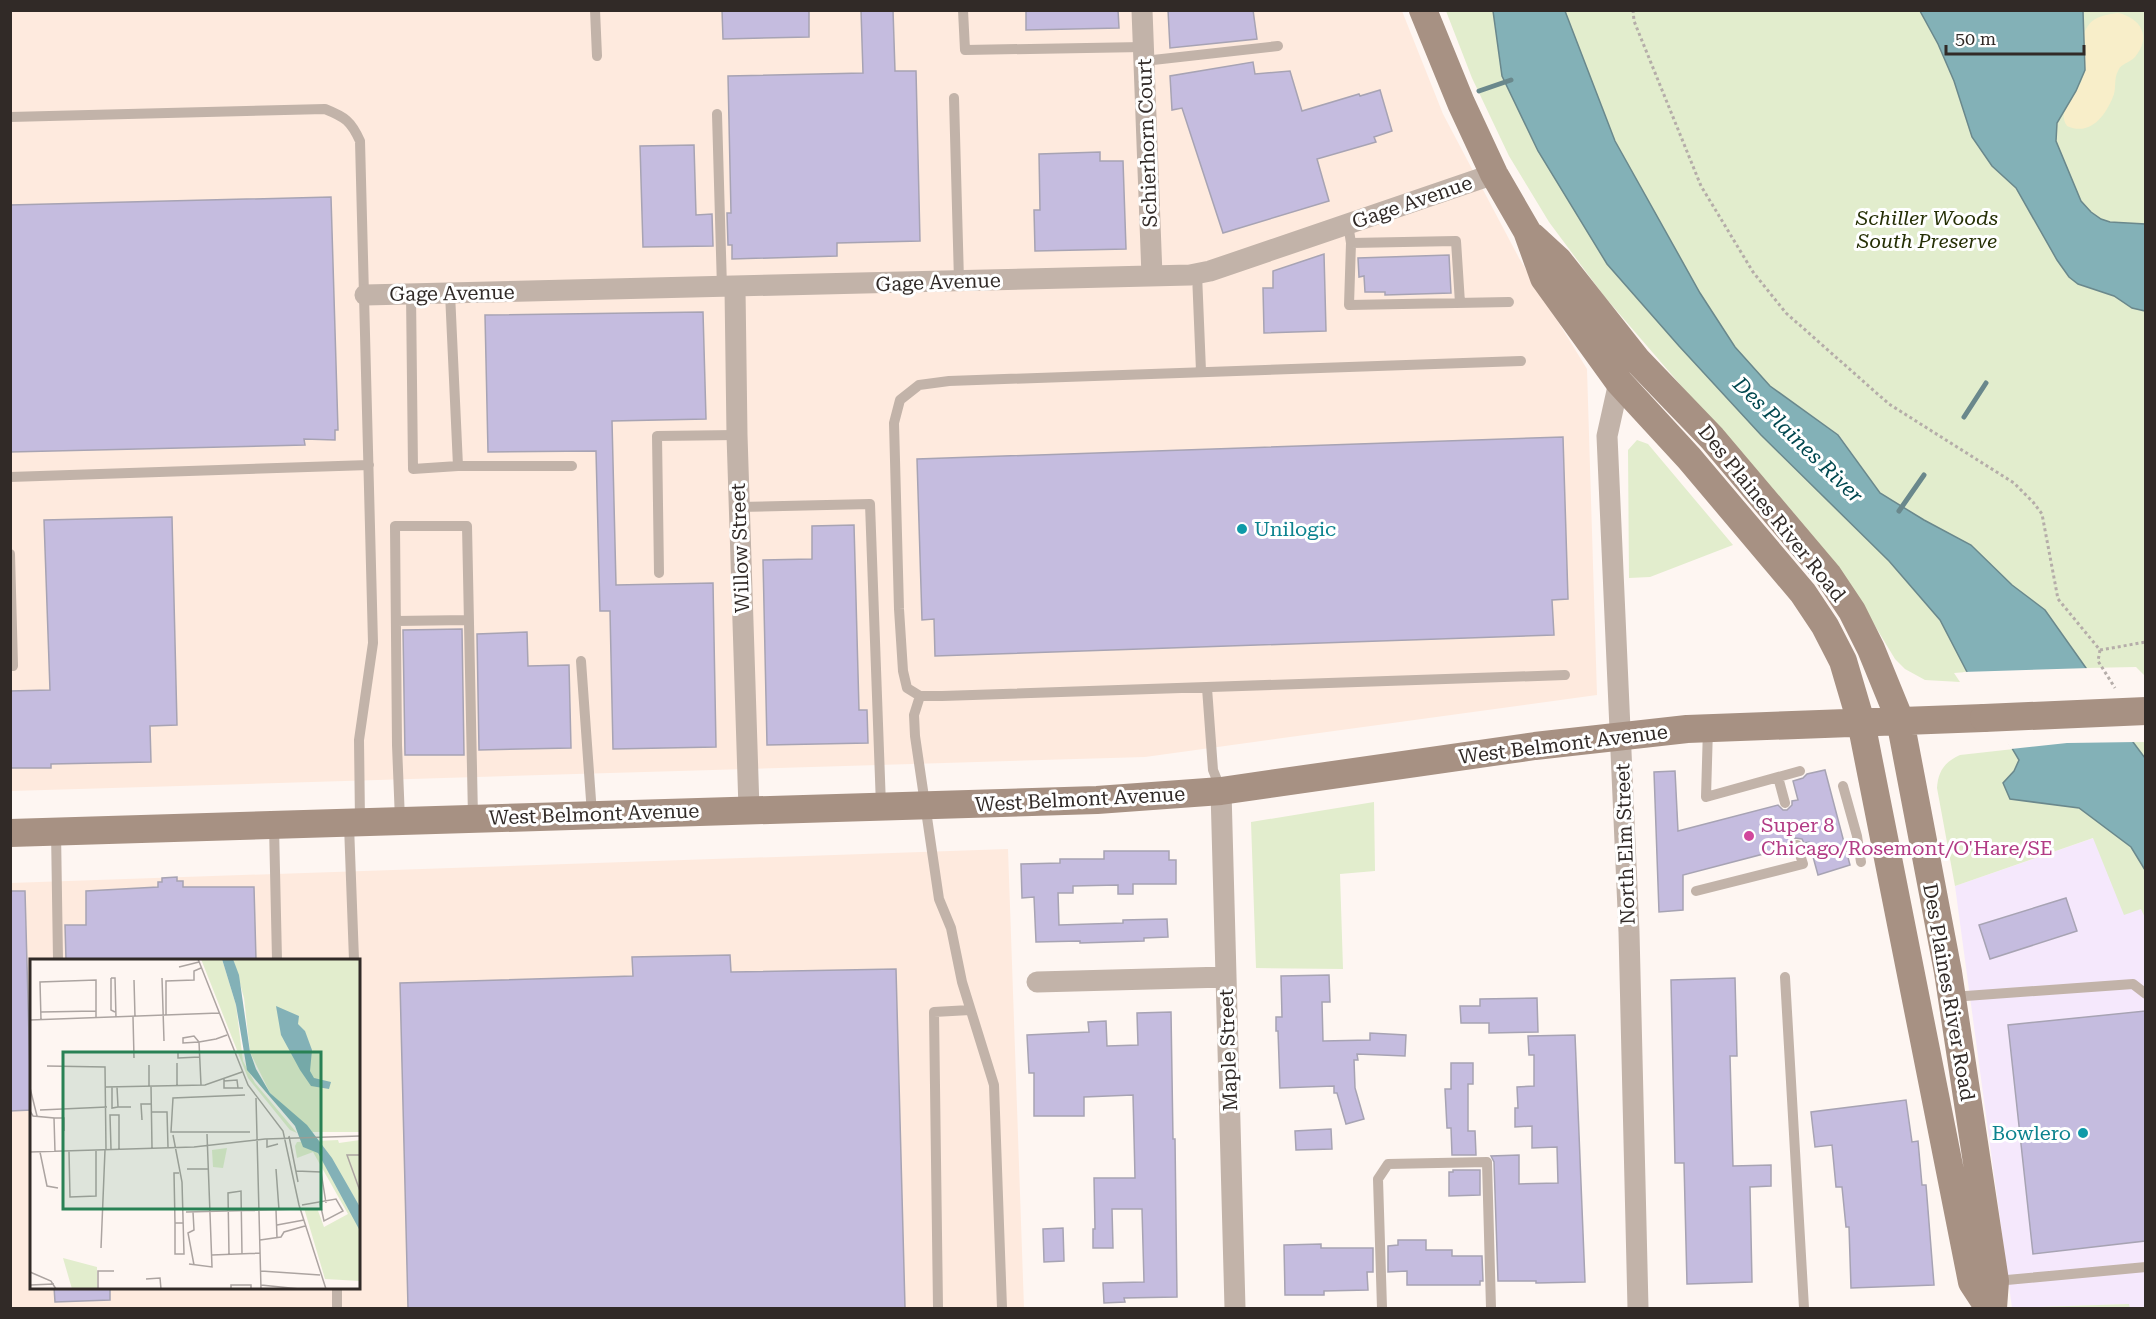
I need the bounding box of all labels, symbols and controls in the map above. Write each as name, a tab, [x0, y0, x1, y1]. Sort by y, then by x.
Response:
scale bar	[1946, 18, 2084, 56]
text: 50 m	[1955, 28, 1996, 49]
street label: Schierhorn Court	[1132, 58, 1162, 228]
street label: Gage Avenue	[1349, 170, 1475, 234]
park label: Schiller Woods South Preserve	[1855, 206, 1998, 253]
street label: Gage Avenue	[875, 268, 1001, 296]
street label: Gage Avenue	[389, 280, 515, 306]
water label: Des Plaines River	[1727, 371, 1868, 508]
street label: Des Plaines River Road	[1693, 420, 1851, 606]
street label: Willow Street	[726, 482, 754, 613]
place label: Unilogic	[1254, 517, 1336, 541]
marker: Unilogic	[1235, 522, 1249, 536]
street label: West Belmont Avenue	[1457, 719, 1669, 769]
street label: North Elm Street	[1610, 762, 1640, 925]
street label: West Belmont Avenue	[974, 782, 1186, 816]
street label: West Belmont Avenue	[488, 798, 700, 830]
place label: Super 8 Chicago/Rosemont/O'Hare/SE	[1761, 813, 2053, 860]
marker: Super 8 Chicago/Rosemont/O'Hare/SE	[1742, 829, 1756, 843]
street label: Des Plaines River Road	[1918, 881, 1980, 1103]
inset map	[30, 959, 360, 1289]
street label: Maple Street	[1214, 988, 1242, 1112]
place label: Bowlero	[1992, 1121, 2071, 1145]
marker: Bowlero	[2076, 1126, 2090, 1140]

